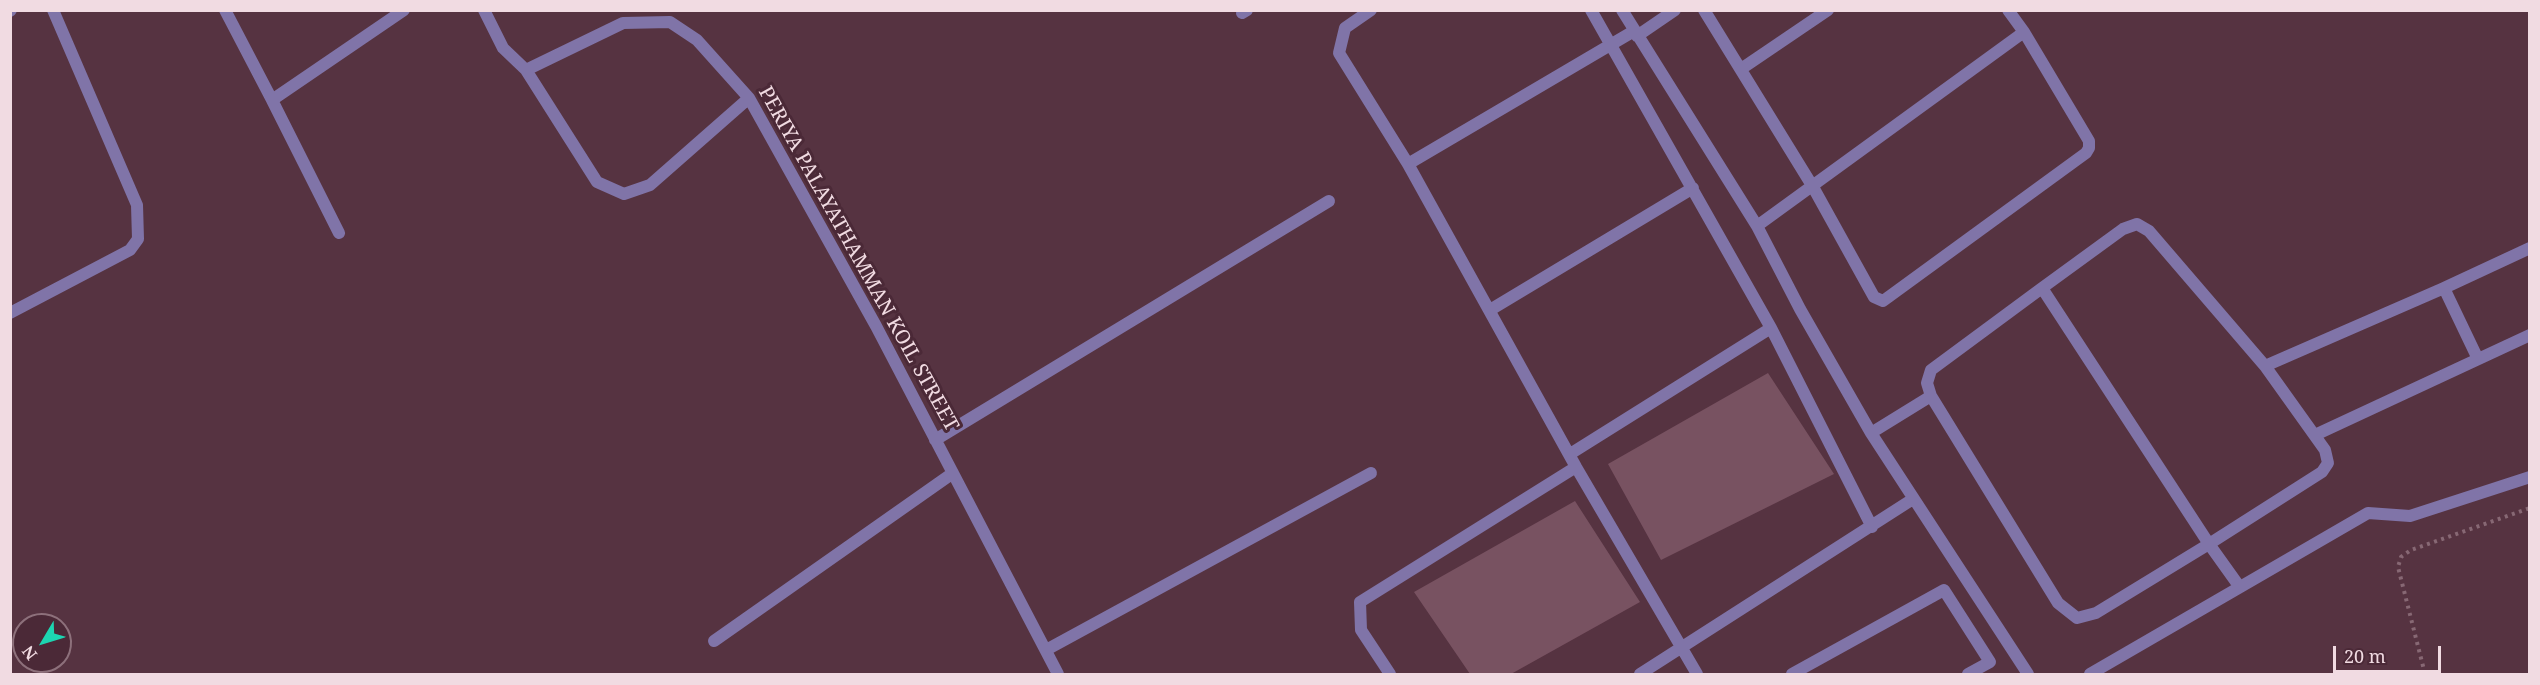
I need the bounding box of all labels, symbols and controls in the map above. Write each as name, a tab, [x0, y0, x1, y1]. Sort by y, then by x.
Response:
street label: PERIYA PALAYATHAMMAN KOIL STREET	[753, 82, 963, 436]
north arrow	[12, 613, 72, 673]
scale bar	[2336, 634, 2444, 672]
text: N	[17, 641, 42, 665]
text: 20 m	[2344, 644, 2386, 668]

